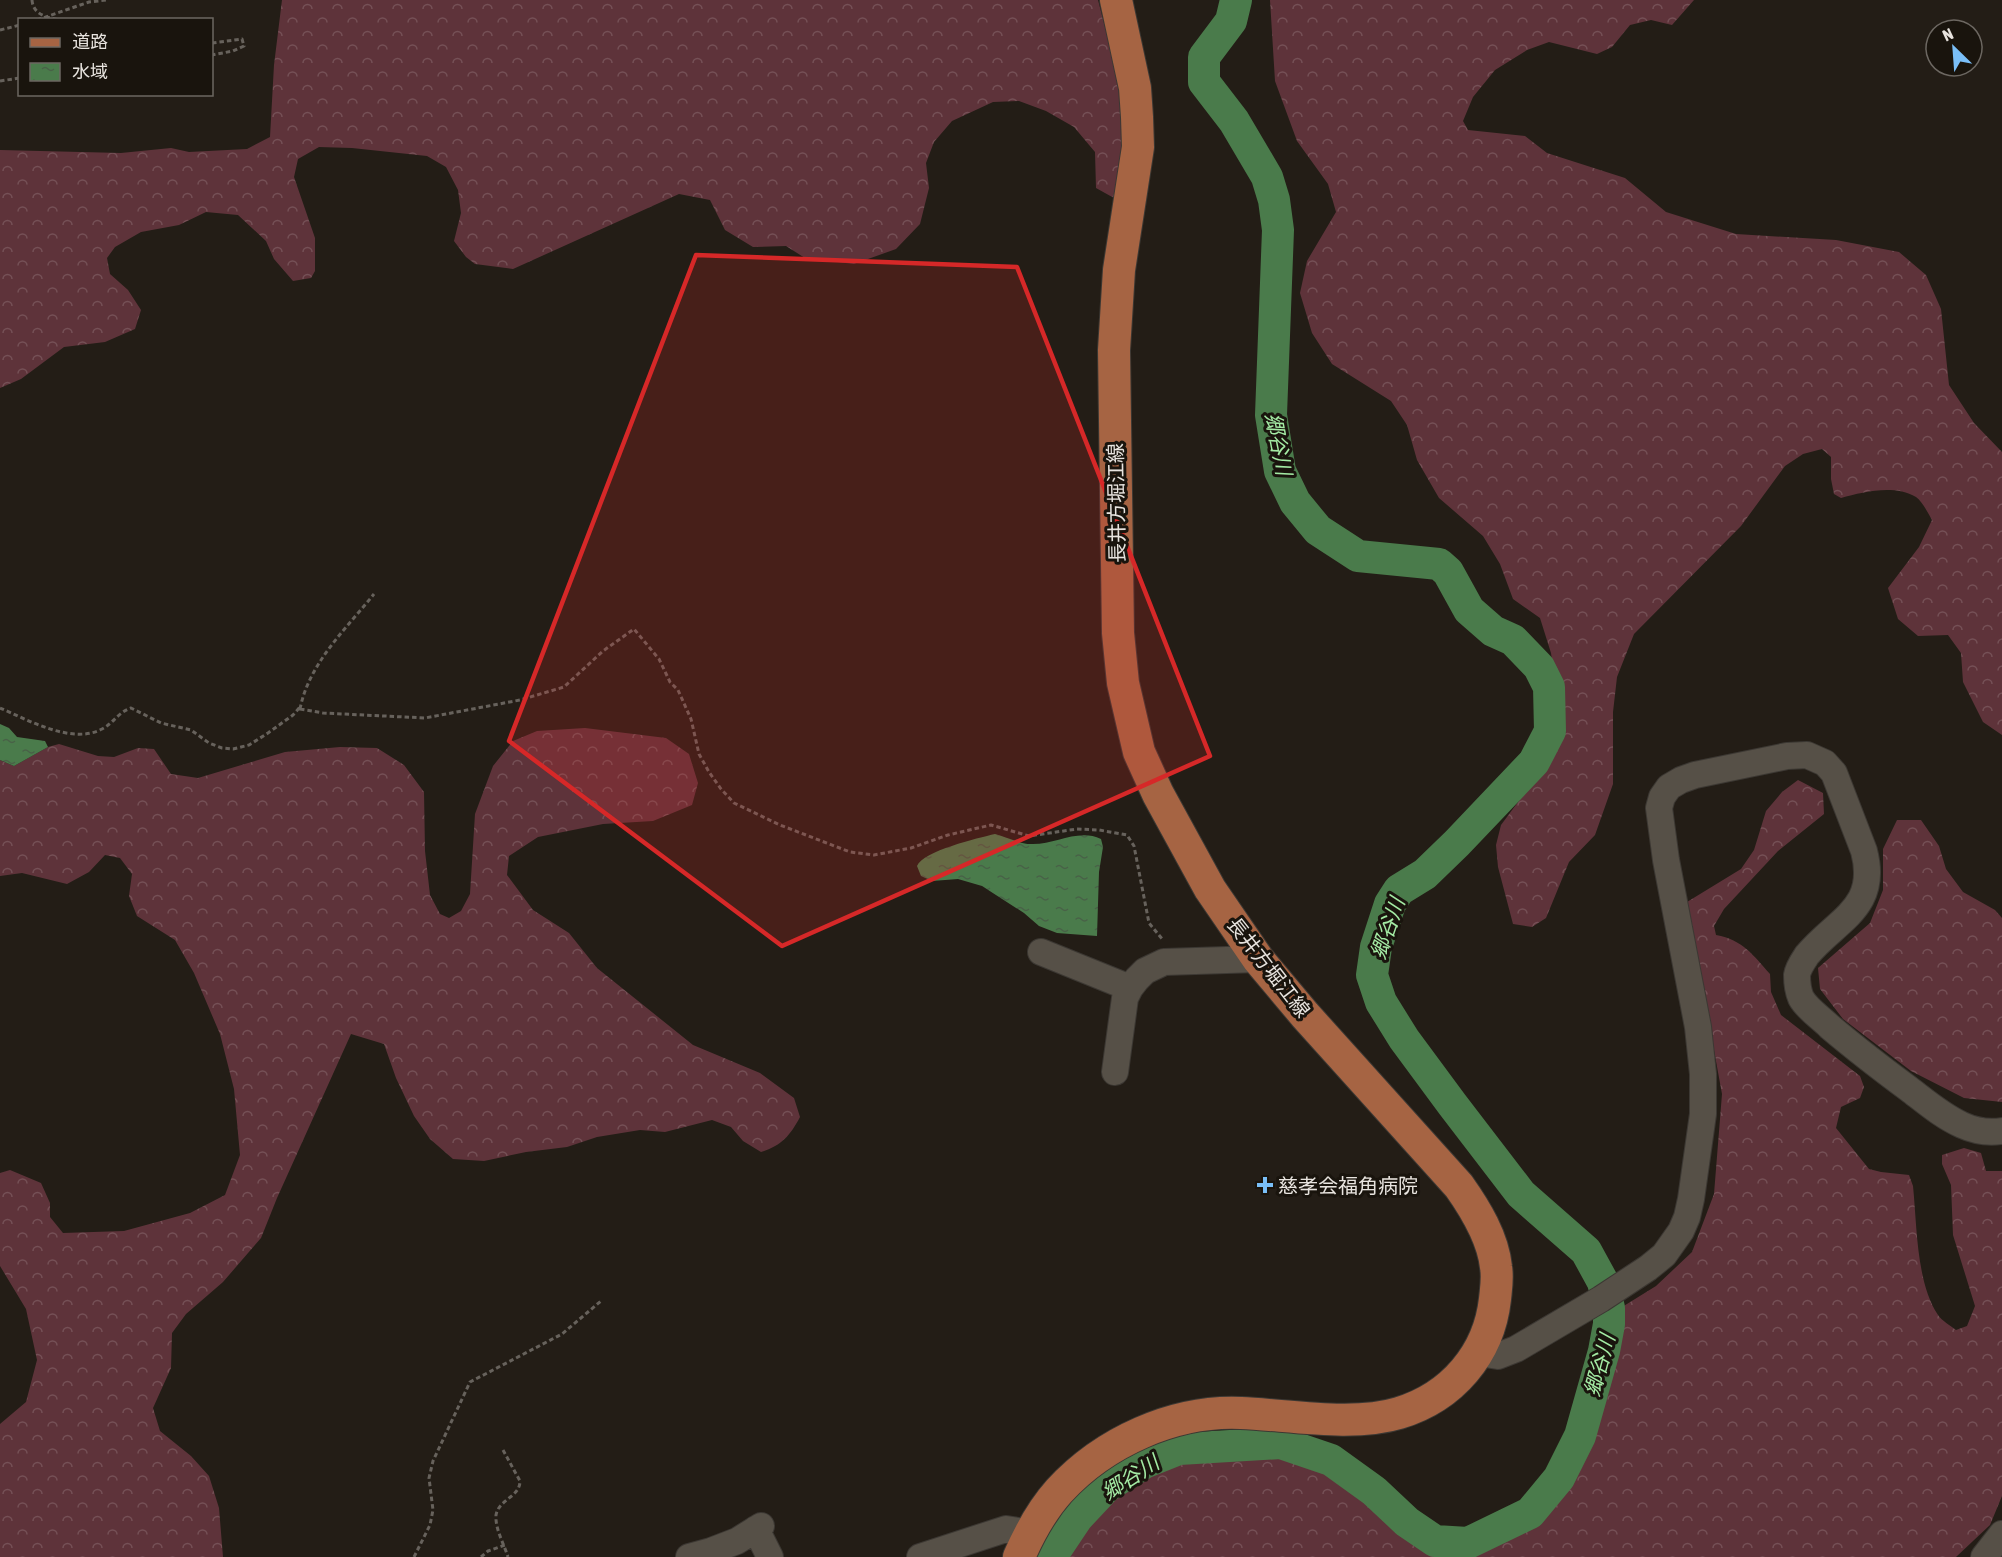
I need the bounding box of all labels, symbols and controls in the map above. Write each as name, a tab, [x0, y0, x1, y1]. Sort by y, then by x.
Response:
legend	[18, 18, 213, 96]
north arrow	[1924, 18, 1984, 78]
text: N	[1940, 24, 1956, 45]
text: 道路	[72, 31, 108, 52]
text: 水域	[72, 61, 108, 82]
water label: 郷谷川	[1261, 411, 1297, 479]
street label: 長井方堀江線	[1103, 443, 1129, 563]
water label: 郷谷川	[1365, 892, 1409, 962]
street label: 長井方堀江線	[1223, 913, 1315, 1021]
place label: 慈孝会福角病院	[1278, 1174, 1418, 1197]
marker: 慈孝会福角病院	[1256, 1176, 1274, 1194]
water label: 郷谷川	[1579, 1330, 1619, 1399]
water label: 郷谷川	[1097, 1449, 1165, 1504]

